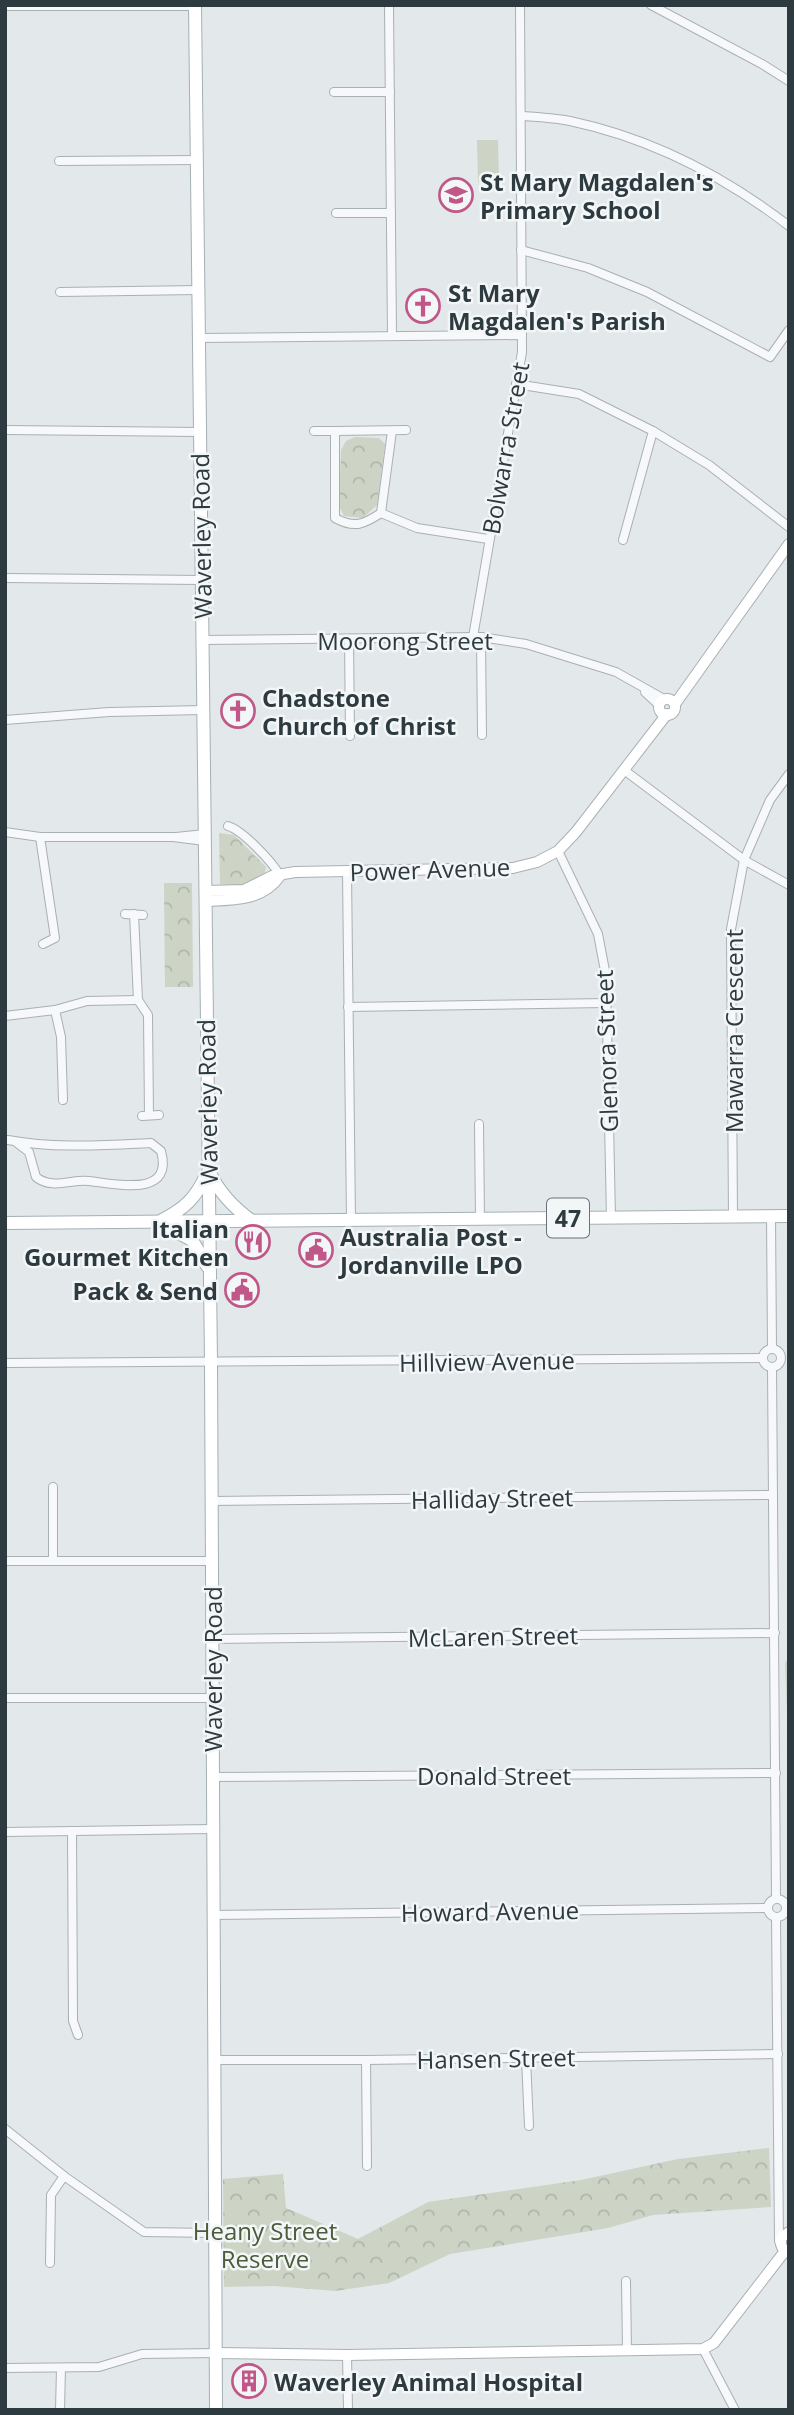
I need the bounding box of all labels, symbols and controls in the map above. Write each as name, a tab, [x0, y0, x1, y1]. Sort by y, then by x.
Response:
place label: St Mary Magdalen's Primary School	[480, 165, 714, 226]
school or university icon: St Mary Magdalen's Primary School	[437, 176, 475, 214]
place label: St Mary Magdalen's Parish	[448, 276, 666, 337]
church icon: St Mary Magdalen's Parish	[404, 287, 442, 325]
street label: Bolwarra Street	[474, 359, 536, 537]
street label: Waverley Road	[183, 453, 219, 619]
street label: Moorong Street	[317, 624, 493, 657]
place label: Chadstone Church of Christ	[262, 681, 456, 742]
church icon: Chadstone Church of Christ	[219, 692, 257, 730]
street label: Power Avenue	[349, 850, 511, 888]
street label: Mawarra Crescent	[717, 929, 750, 1133]
street label: Glenora Street	[587, 969, 625, 1133]
street label: Waverley Road	[189, 1019, 225, 1185]
road number: 47	[547, 1198, 589, 1238]
place label: Italian Gourmet Kitchen	[24, 1212, 229, 1273]
place label: Australia Post - Jordanville LPO	[338, 1220, 523, 1281]
restaurant icon: Italian Gourmet Kitchen	[234, 1223, 272, 1261]
public building icon: Australia Post - Jordanville LPO	[297, 1231, 335, 1269]
public building icon: Pack & Send	[223, 1271, 261, 1309]
place label: Pack & Send	[72, 1274, 218, 1307]
street label: Hillview Avenue	[399, 1343, 575, 1379]
street label: Halliday Street	[410, 1480, 574, 1516]
street label: Waverley Road	[196, 1586, 229, 1752]
street label: McLaren Street	[408, 1618, 578, 1654]
street label: Donald Street	[417, 1759, 571, 1792]
street label: Howard Avenue	[401, 1893, 579, 1929]
street label: Hansen Street	[416, 2040, 576, 2076]
park label: Heany Street Reserve	[193, 2214, 337, 2275]
building icon: Waverley Animal Hospital	[230, 2362, 268, 2400]
place label: Waverley Animal Hospital	[274, 2365, 583, 2398]

